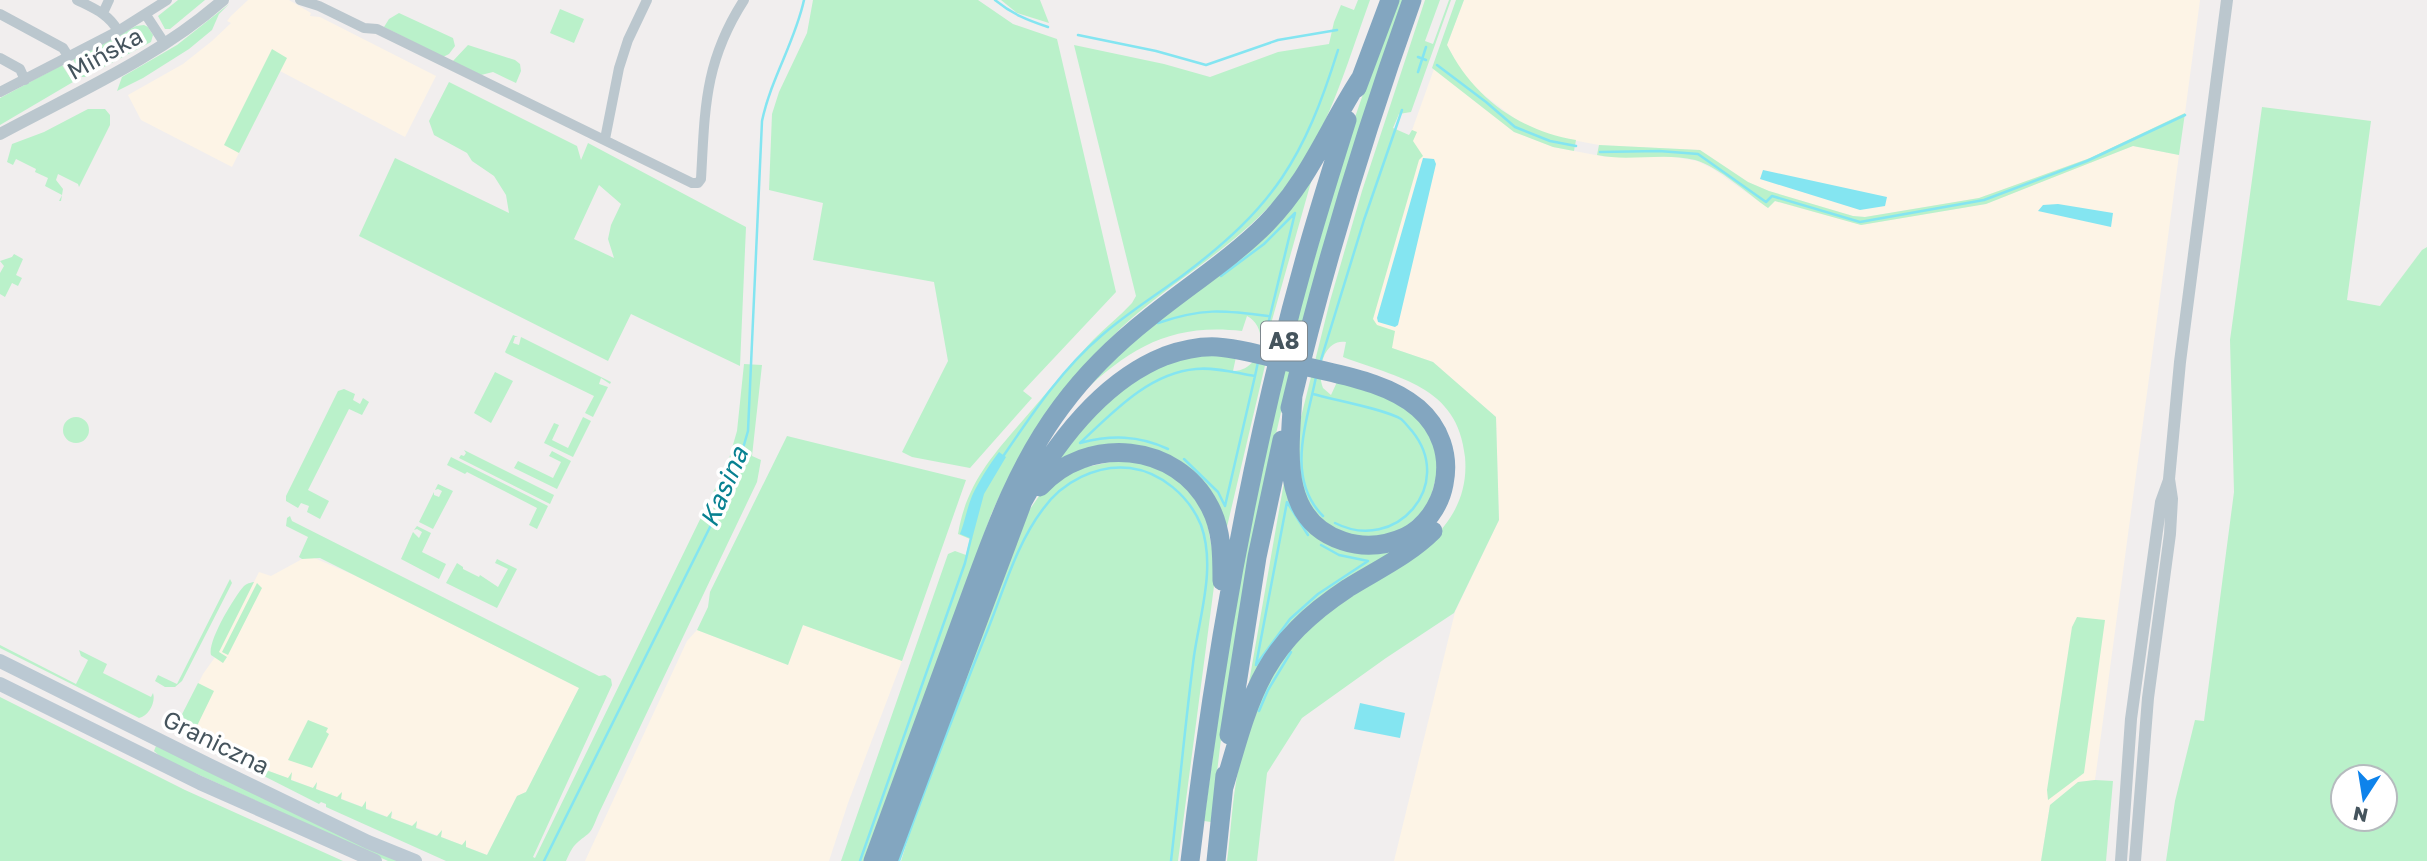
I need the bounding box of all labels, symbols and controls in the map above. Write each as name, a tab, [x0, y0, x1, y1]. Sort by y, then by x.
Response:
street label: Mińska	[62, 20, 147, 85]
road number: A8	[1261, 322, 1307, 360]
water label: Kasina	[693, 441, 755, 531]
street label: Graniczna	[159, 704, 274, 780]
north arrow	[2329, 763, 2399, 833]
text: N	[2351, 802, 2370, 828]

